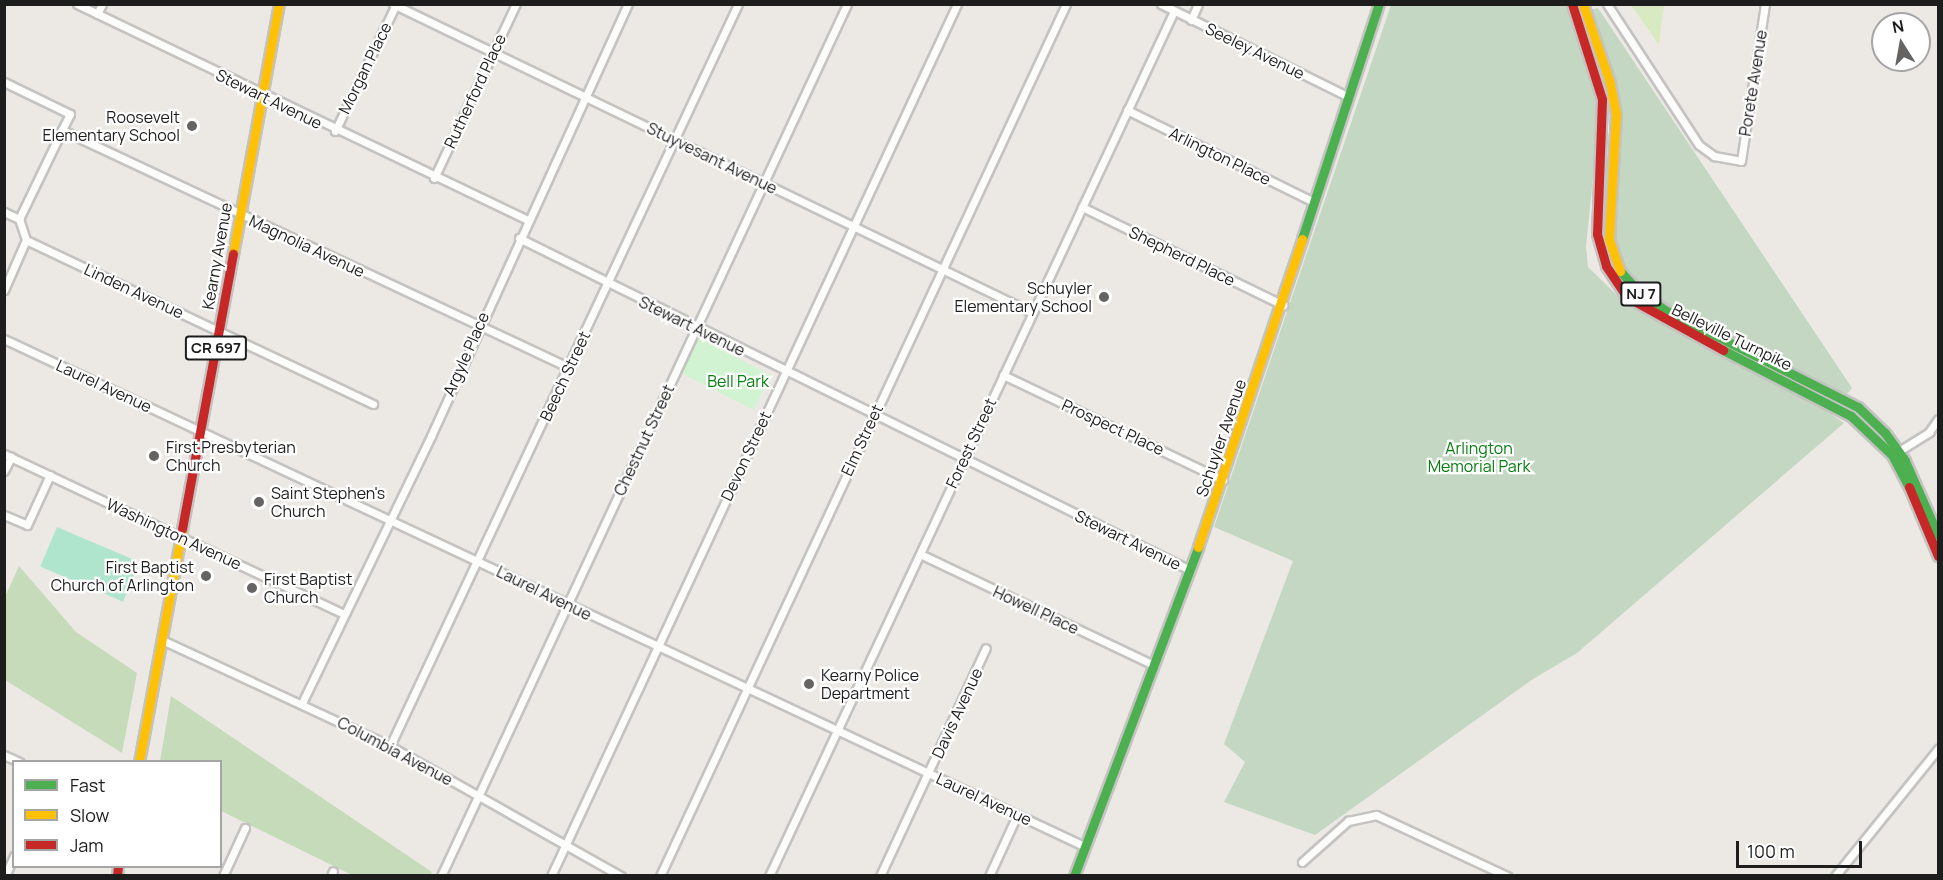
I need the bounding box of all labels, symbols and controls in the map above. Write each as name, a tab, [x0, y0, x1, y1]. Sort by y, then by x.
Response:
north arrow	[1871, 12, 1931, 72]
text: N	[1890, 14, 1906, 38]
street label: Morgan Place	[335, 19, 395, 117]
street label: Seeley Avenue	[1202, 19, 1308, 83]
street label: Porete Avenue	[1735, 28, 1771, 138]
street label: Rutherford Place	[440, 31, 510, 151]
street label: Stewart Avenue	[213, 65, 325, 133]
place label: Roosevelt Elementary School	[42, 107, 180, 145]
street label: Stuyvesant Avenue	[644, 118, 780, 198]
marker: Roosevelt Elementary School	[185, 119, 199, 133]
street label: Arlington Place	[1166, 123, 1274, 189]
street label: Kearny Avenue	[198, 201, 236, 311]
street label: Magnolia Avenue	[246, 211, 368, 281]
street label: Shepherd Place	[1126, 222, 1238, 290]
street label: Linden Avenue	[81, 260, 187, 322]
place label: Schuyler Elementary School	[954, 278, 1092, 316]
road number: NJ 7	[1620, 282, 1662, 306]
marker: Schuyler Elementary School	[1097, 290, 1111, 304]
street label: Stewart Avenue	[636, 292, 748, 360]
street label: Belleville Turnpike	[1669, 300, 1795, 374]
street label: Argyle Place	[439, 309, 493, 399]
street label: Beech Street	[536, 328, 594, 424]
road number: CR 697	[184, 336, 248, 360]
street label: Laurel Avenue	[53, 355, 155, 417]
park label: Bell Park	[707, 371, 769, 391]
street label: Schuyler Avenue	[1192, 377, 1250, 499]
street label: Chestnut Street	[610, 381, 678, 499]
street label: Forest Street	[942, 395, 1000, 491]
street label: Prospect Place	[1059, 395, 1167, 459]
street label: Elm Street	[837, 401, 887, 479]
street label: Devon Street	[717, 408, 775, 504]
place label: First Presbyterian Church	[166, 437, 296, 475]
park label: Arlington Memorial Park	[1428, 438, 1530, 476]
marker: First Presbyterian Church	[147, 449, 161, 463]
place label: Saint Stephen's Church	[271, 483, 385, 521]
street label: Washington Avenue	[103, 494, 245, 574]
marker: Saint Stephen's Church	[252, 495, 266, 509]
street label: Stewart Avenue	[1072, 506, 1184, 574]
place label: First Baptist Church of Arlington	[51, 557, 194, 595]
street label: Laurel Avenue	[493, 562, 595, 624]
marker: First Baptist Church of Arlington	[199, 569, 213, 583]
place label: First Baptist Church	[264, 569, 352, 607]
marker: First Baptist Church	[245, 581, 259, 595]
street label: Howell Place	[990, 582, 1082, 638]
place label: Kearny Police Department	[821, 665, 919, 703]
street label: Davis Avenue	[928, 665, 986, 761]
marker: Kearny Police Department	[802, 677, 816, 691]
street label: Columbia Avenue	[334, 713, 456, 789]
legend	[12, 760, 222, 868]
street label: Laurel Avenue	[933, 768, 1035, 830]
text: Fast	[70, 773, 105, 797]
text: Slow	[70, 803, 109, 827]
scale bar	[1739, 829, 1865, 867]
text: Jam	[70, 833, 104, 857]
text: 100 m	[1747, 839, 1795, 863]

